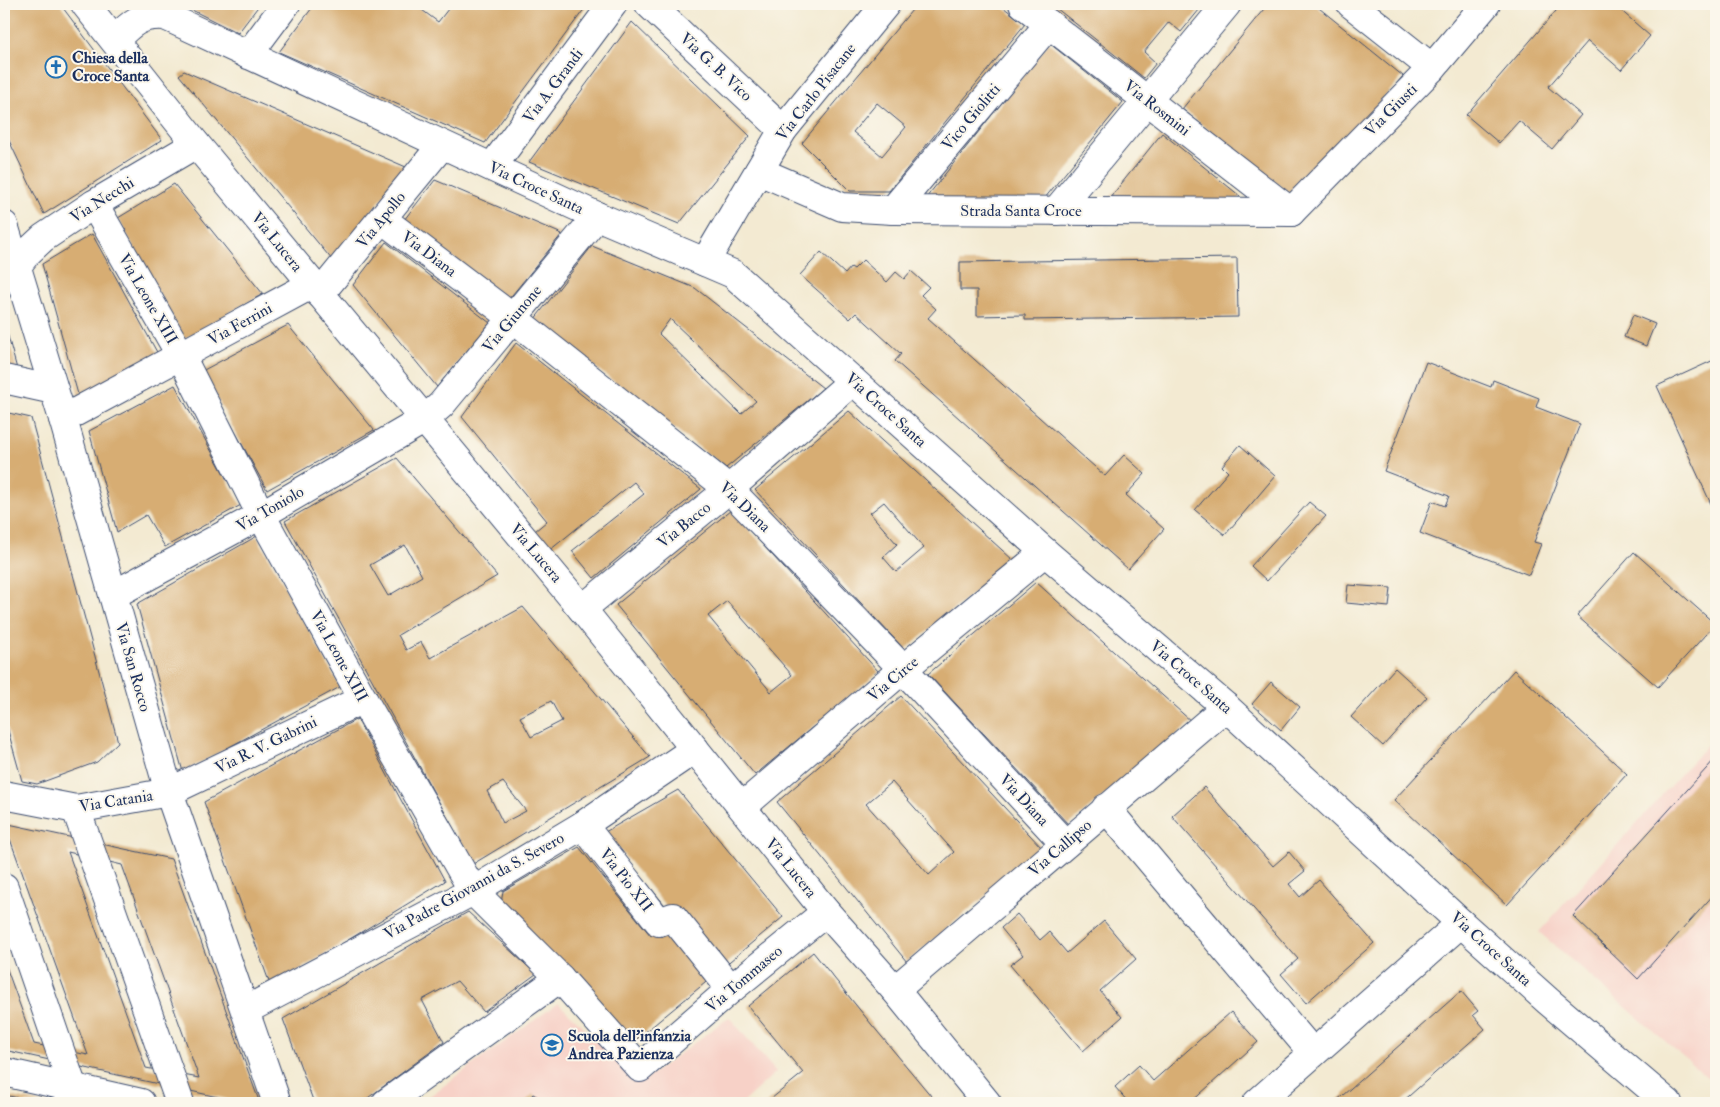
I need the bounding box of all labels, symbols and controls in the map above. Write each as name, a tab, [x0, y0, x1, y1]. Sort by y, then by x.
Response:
street label: Via G. B. Vico	[676, 28, 757, 106]
street label: Via Carlo Pisacane	[772, 39, 860, 145]
street label: Via A. Grandi	[518, 45, 588, 127]
place label: Chiesa della Croce Santa	[72, 48, 150, 86]
church icon: Chiesa della Croce Santa	[44, 55, 68, 79]
street label: Via Rosmini	[1120, 76, 1194, 140]
street label: Via Giusti	[1360, 79, 1422, 141]
street label: Vico Giolitti	[937, 80, 1005, 154]
street label: Via Croce Santa	[485, 157, 587, 219]
street label: Via Necchi	[66, 173, 138, 227]
street label: Via Apollo	[352, 187, 411, 253]
street label: Strada Santa Croce	[960, 201, 1082, 221]
street label: Via Lucera	[247, 208, 307, 276]
street label: Via Diana	[397, 227, 461, 282]
street label: Via Leone XIII	[114, 250, 182, 348]
street label: Via Giunone	[478, 281, 546, 357]
street label: Via Ferrini	[204, 298, 276, 350]
street label: Via Croce Santa	[841, 368, 931, 452]
street label: Via Diana	[715, 478, 775, 537]
street label: Via Toniolo	[233, 482, 308, 536]
street label: Via Bacco	[653, 497, 715, 553]
street label: Via Lucera	[506, 519, 567, 587]
street label: Via Leone XIII	[306, 607, 372, 705]
street label: Via San Rocco	[111, 620, 155, 714]
street label: Via Croce Santa	[1146, 636, 1237, 718]
street label: Via Circe	[863, 652, 923, 706]
street label: Via R. V. Gabrini	[212, 712, 320, 778]
street label: Via Diana	[995, 770, 1053, 831]
street label: Via Catania	[78, 785, 155, 817]
street label: Via Callipso	[1024, 815, 1097, 882]
street label: Via Padre Giovanni da S. Severo	[380, 828, 568, 944]
street label: Via Lucera	[761, 834, 821, 902]
street label: Via Pio XII	[595, 844, 657, 916]
street label: Via Croce Santa	[1446, 907, 1536, 991]
street label: Via Tommaseo	[701, 941, 787, 1017]
place label: Scuola dell'infanzia Andrea Pazienza	[567, 1026, 692, 1064]
school or university icon: Scuola dell'infanzia Andrea Pazienza	[540, 1033, 564, 1057]

